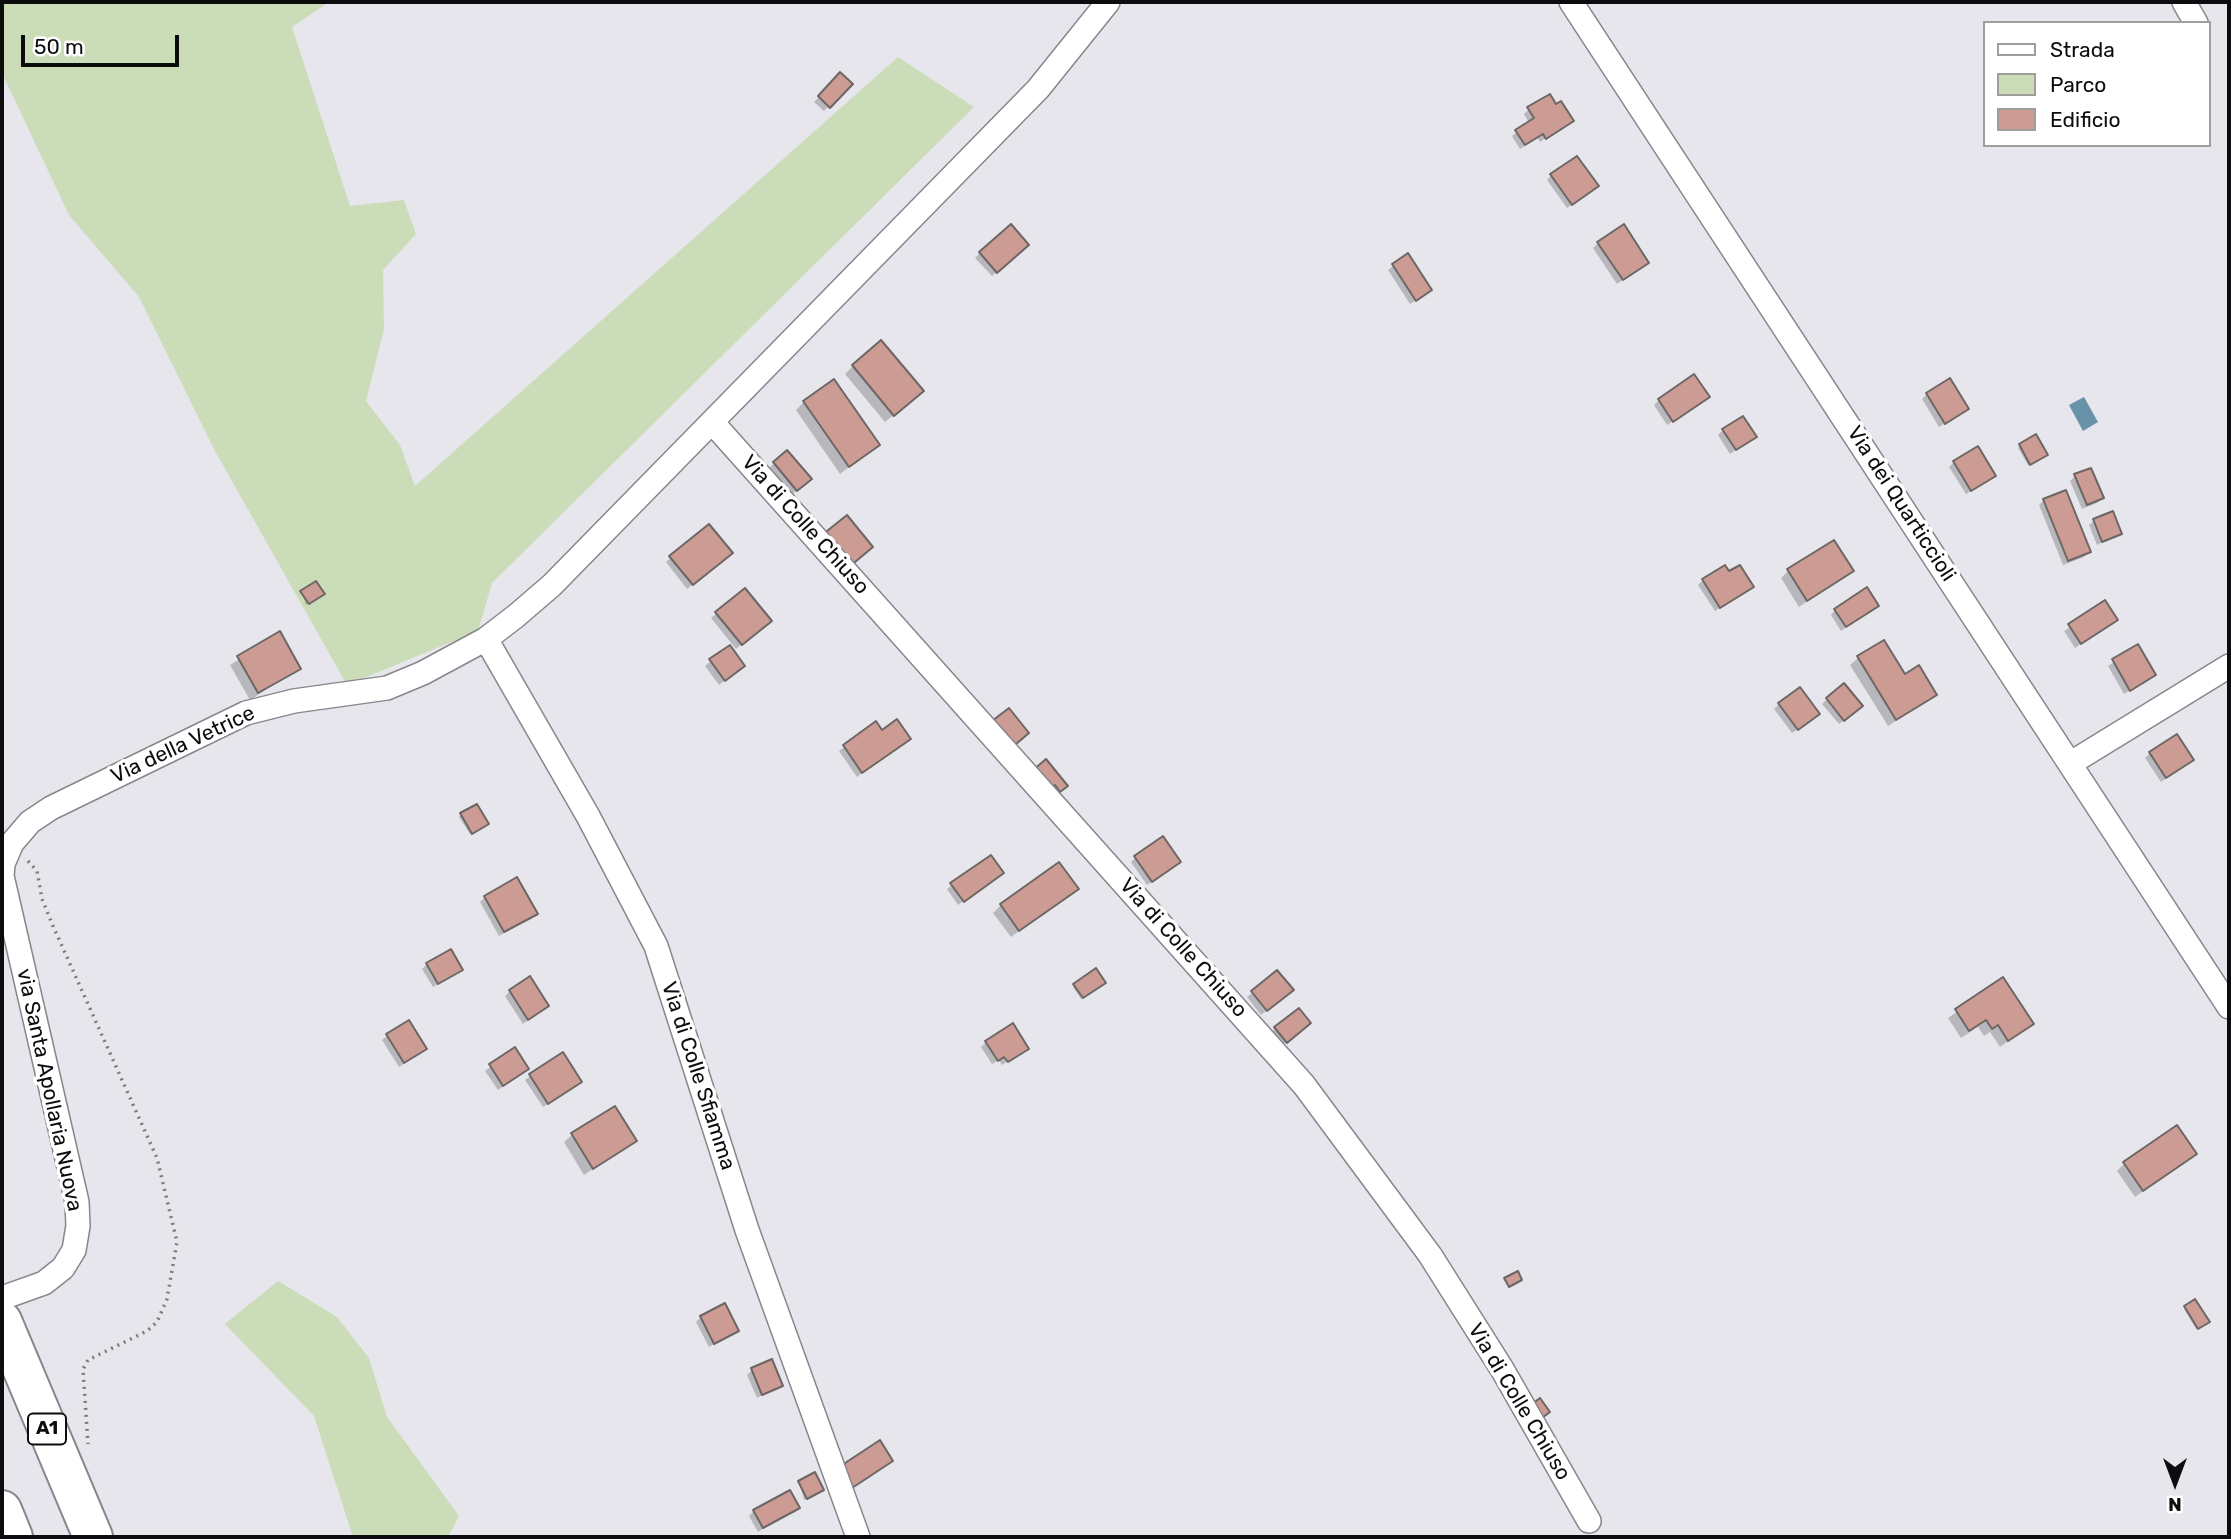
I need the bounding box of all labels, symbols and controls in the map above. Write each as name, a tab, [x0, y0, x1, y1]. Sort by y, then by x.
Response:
scale bar	[24, 21, 182, 65]
legend	[1982, 21, 2210, 147]
text: 50 m	[34, 34, 84, 59]
text: Strada	[2050, 37, 2115, 62]
text: Parco	[2050, 72, 2106, 97]
text: Edificio	[2050, 107, 2120, 132]
street label: Via dei Quarticcioli	[1841, 422, 1961, 586]
street label: Via di Colle Chiuso	[736, 450, 874, 600]
street label: Via della Vetrice	[107, 701, 259, 789]
street label: Via di Colle Chiuso	[1114, 873, 1252, 1023]
street label: via Santa Apollaria Nuova	[11, 966, 87, 1214]
street label: Via di Colle Sfiamma	[656, 979, 740, 1173]
street label: Via di Colle Chiuso	[1462, 1319, 1576, 1485]
road number: A1	[28, 1414, 66, 1444]
north arrow	[2140, 1448, 2210, 1518]
text: N	[2168, 1493, 2182, 1516]

